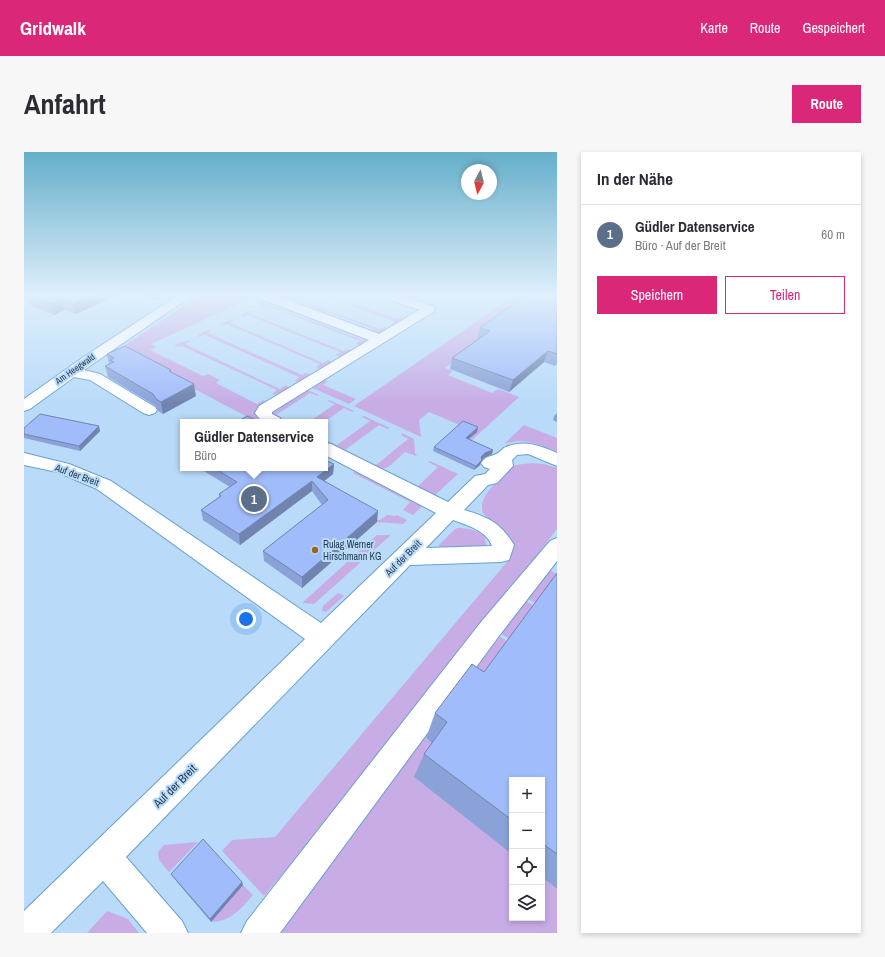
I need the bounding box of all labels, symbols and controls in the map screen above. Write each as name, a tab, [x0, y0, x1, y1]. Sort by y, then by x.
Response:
text: Gridwalk	[20, 15, 86, 41]
text: Karte	[700, 19, 728, 37]
text: Route	[750, 19, 780, 37]
text: Gespeichert	[802, 19, 865, 37]
text: Anfahrt	[24, 85, 106, 123]
button: Route	[792, 85, 861, 123]
north arrow	[461, 164, 497, 200]
text: In der Nähe	[597, 167, 673, 190]
text: Güdler Datenservice	[635, 216, 755, 237]
text: 1	[607, 226, 613, 243]
text: 60 m	[821, 226, 845, 243]
text: Büro · Auf der Breit	[635, 237, 726, 254]
button: Speichern	[597, 276, 717, 314]
button: Teilen	[725, 276, 845, 314]
street label: Am Heegwald	[52, 351, 97, 388]
popup	[180, 419, 328, 471]
text: Güdler Datenservice	[194, 426, 314, 447]
text: Büro	[194, 447, 217, 464]
street label: Auf der Breit	[52, 461, 102, 489]
pin: 1	[241, 484, 267, 514]
street label: Auf der Breit	[381, 537, 424, 580]
place label: Rulag Werner Hirschmann KG	[323, 538, 381, 563]
marker: Rulag Werner Hirschmann KG	[310, 545, 320, 555]
your location	[236, 609, 256, 629]
street label: Auf der Breit	[149, 761, 200, 812]
map controls	[509, 777, 545, 921]
button: +	[509, 777, 545, 813]
button: −	[509, 813, 545, 849]
button: locate	[509, 849, 545, 885]
button: layers	[509, 885, 545, 921]

